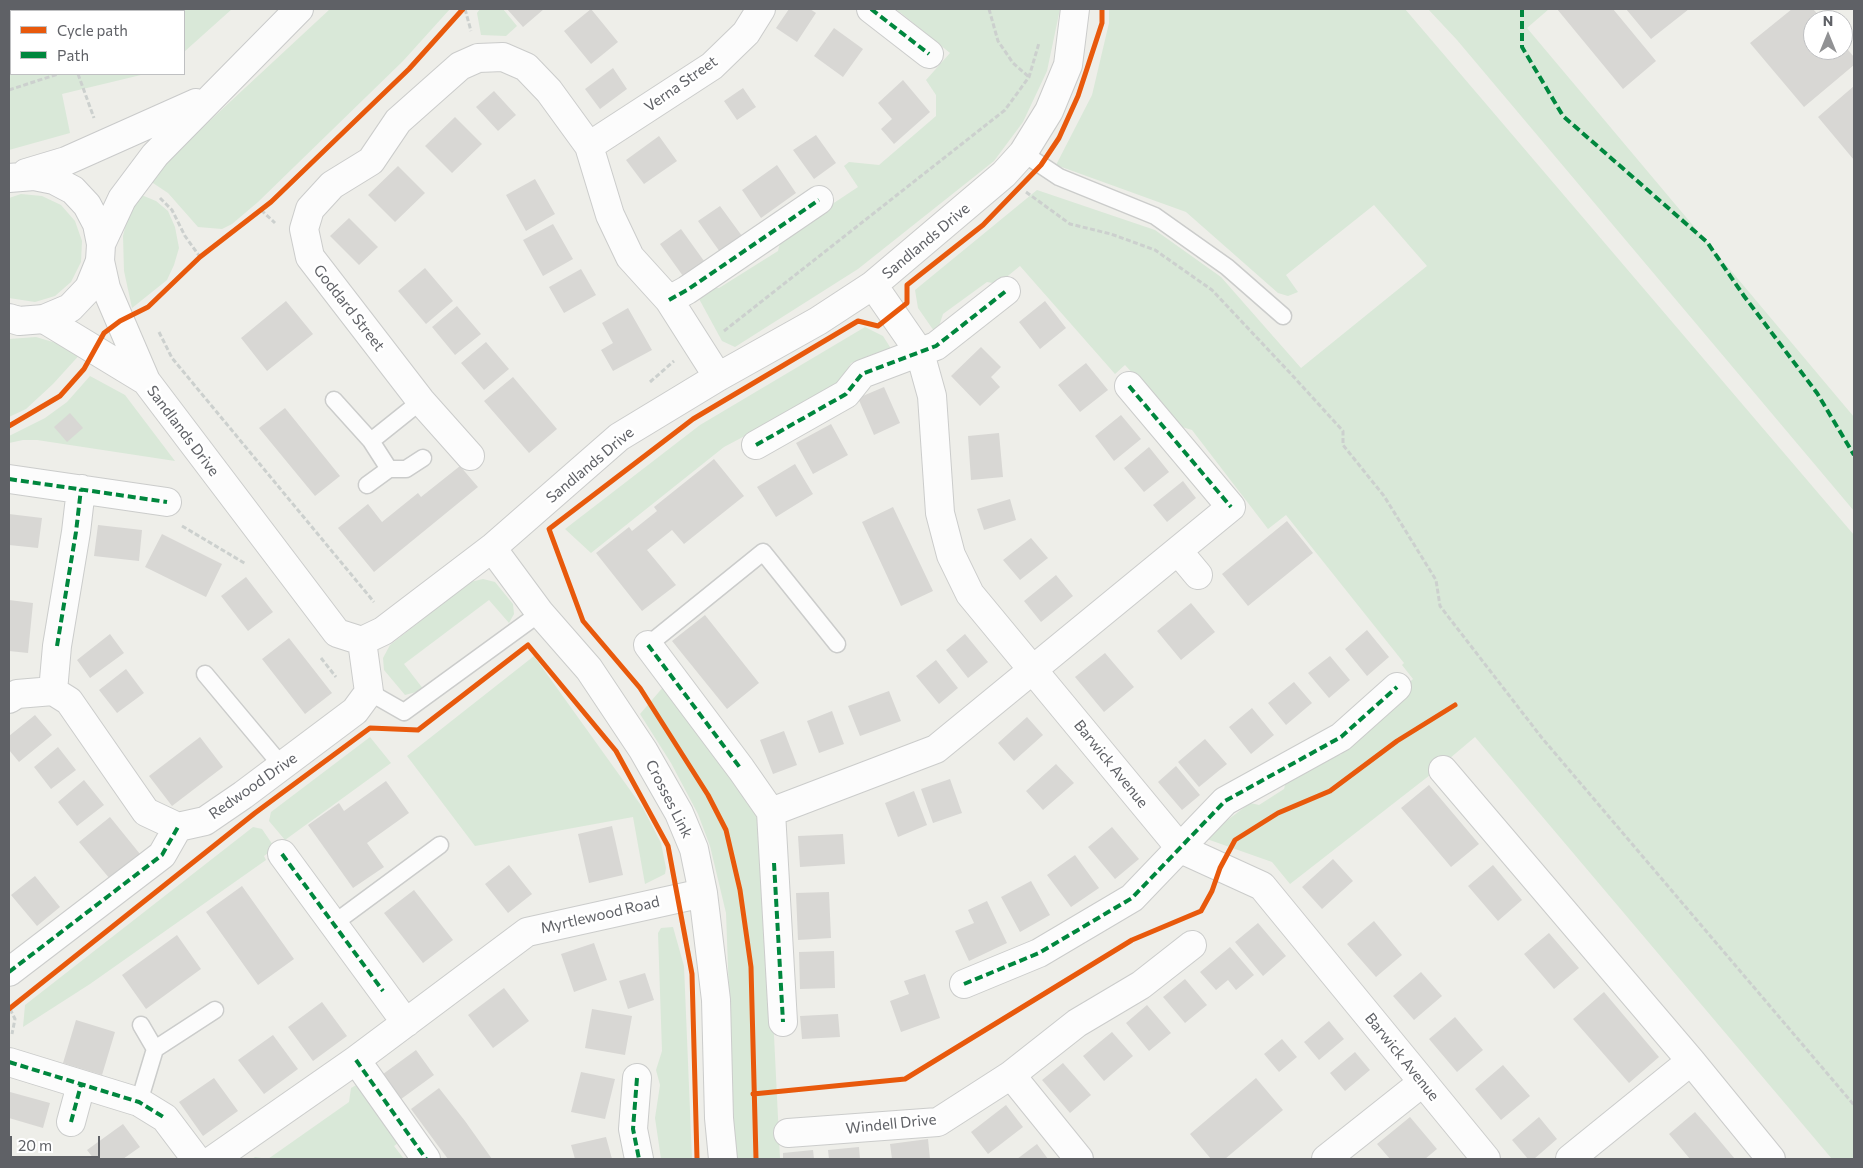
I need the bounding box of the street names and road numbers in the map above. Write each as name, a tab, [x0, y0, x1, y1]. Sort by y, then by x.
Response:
street label: Verna Street	[641, 52, 721, 116]
street label: Sandlands Drive	[879, 199, 973, 283]
street label: Goddard Street	[310, 261, 388, 355]
street label: Sandlands Drive	[143, 382, 223, 480]
street label: Sandlands Drive	[543, 423, 637, 507]
street label: Barwick Avenue	[1070, 716, 1152, 812]
street label: Redwood Drive	[205, 749, 301, 823]
street label: Crosses Link	[642, 757, 696, 841]
street label: Myrtlewood Road	[539, 893, 661, 937]
street label: Barwick Avenue	[1361, 1009, 1443, 1105]
street label: Windell Drive	[845, 1110, 937, 1138]

